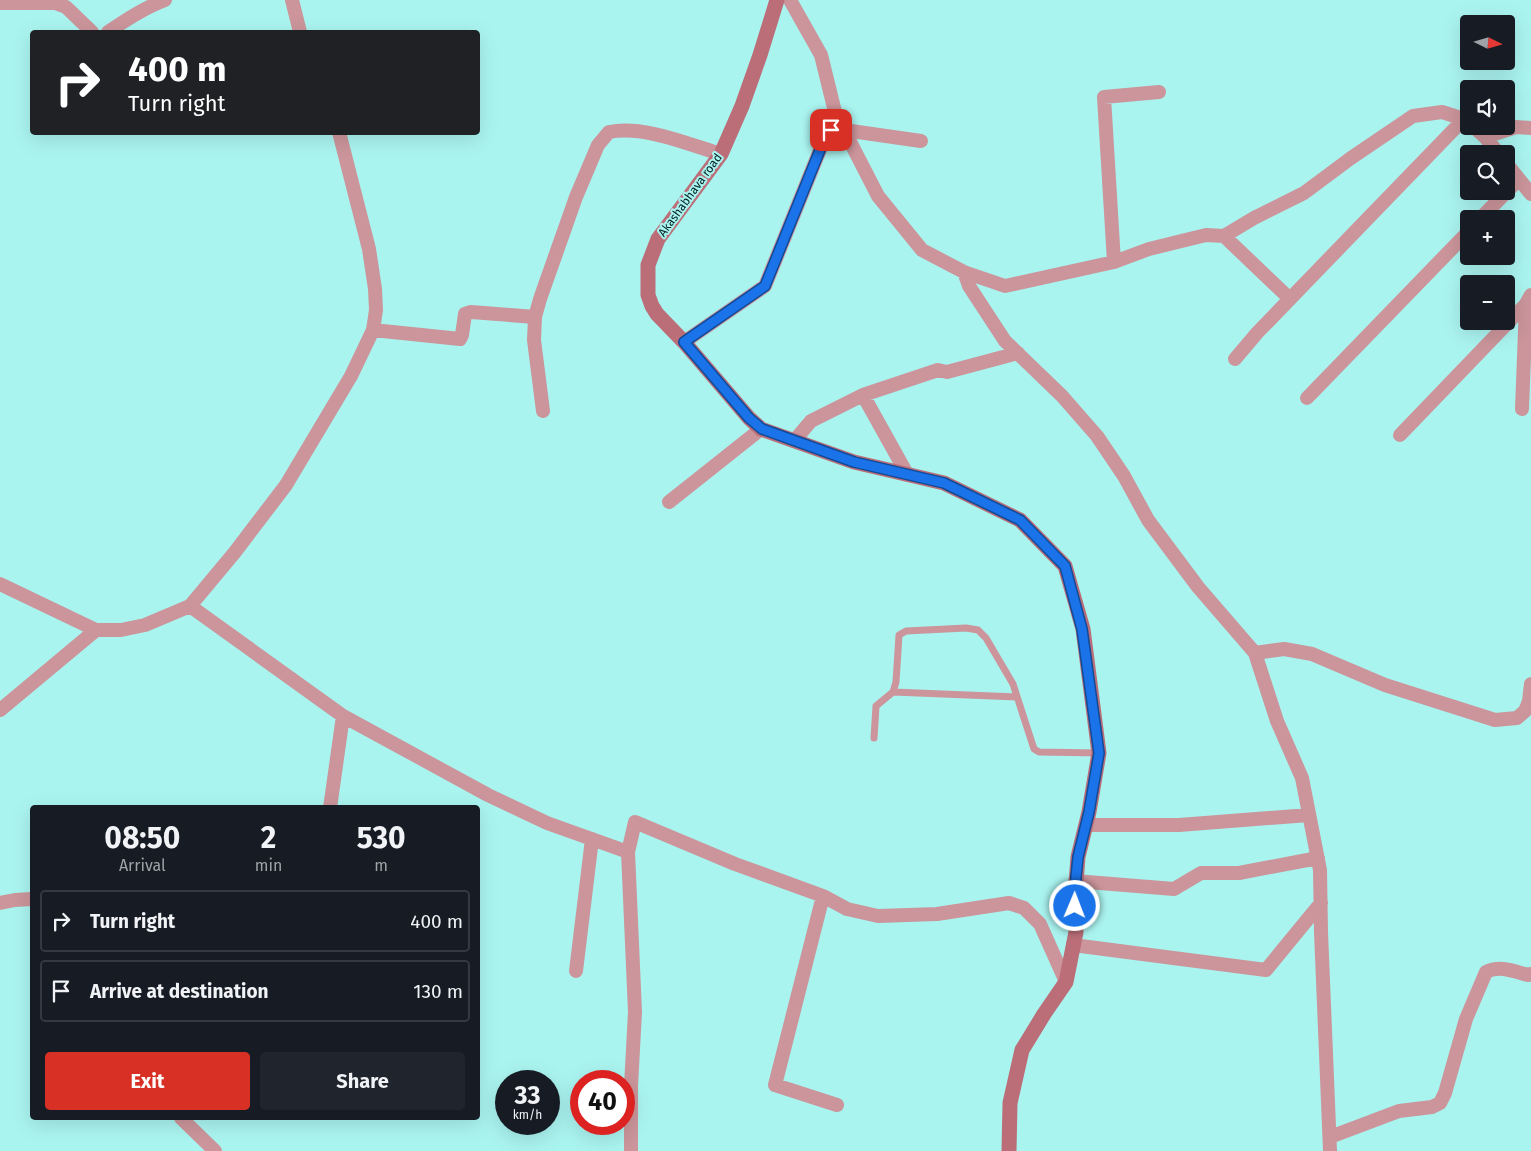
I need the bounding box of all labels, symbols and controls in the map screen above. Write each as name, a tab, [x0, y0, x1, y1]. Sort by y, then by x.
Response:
north arrow	[1460, 15, 1515, 70]
map controls	[1460, 15, 1515, 330]
text: 400 m	[128, 48, 227, 90]
icon: right	[45, 50, 110, 115]
button: sound	[1460, 80, 1515, 135]
text: Turn right	[128, 90, 225, 117]
pin	[810, 109, 852, 151]
icon: arrive	[817, 116, 845, 144]
button: search	[1460, 145, 1515, 200]
street label: Akashabhava road	[655, 151, 725, 239]
button: +	[1460, 210, 1515, 265]
button: −	[1460, 275, 1515, 330]
text: 08:50	[104, 820, 180, 856]
text: 2	[261, 820, 276, 856]
text: 530	[357, 820, 406, 856]
text: Arrival	[119, 856, 166, 875]
text: min	[255, 856, 282, 875]
text: m	[374, 856, 388, 875]
position arrow	[1048, 879, 1100, 931]
icon: right	[47, 907, 75, 935]
text: Turn right	[90, 910, 175, 933]
text: 400 m	[410, 910, 463, 933]
icon: arrive	[47, 977, 75, 1005]
text: Arrive at destination	[90, 980, 269, 1003]
text: 130 m	[413, 980, 463, 1003]
button: Exit	[45, 1052, 250, 1110]
button: Share	[260, 1052, 465, 1110]
speed limit sign: 40	[570, 1070, 635, 1135]
text: 33	[514, 1081, 541, 1111]
text: km/h	[513, 1108, 542, 1122]

